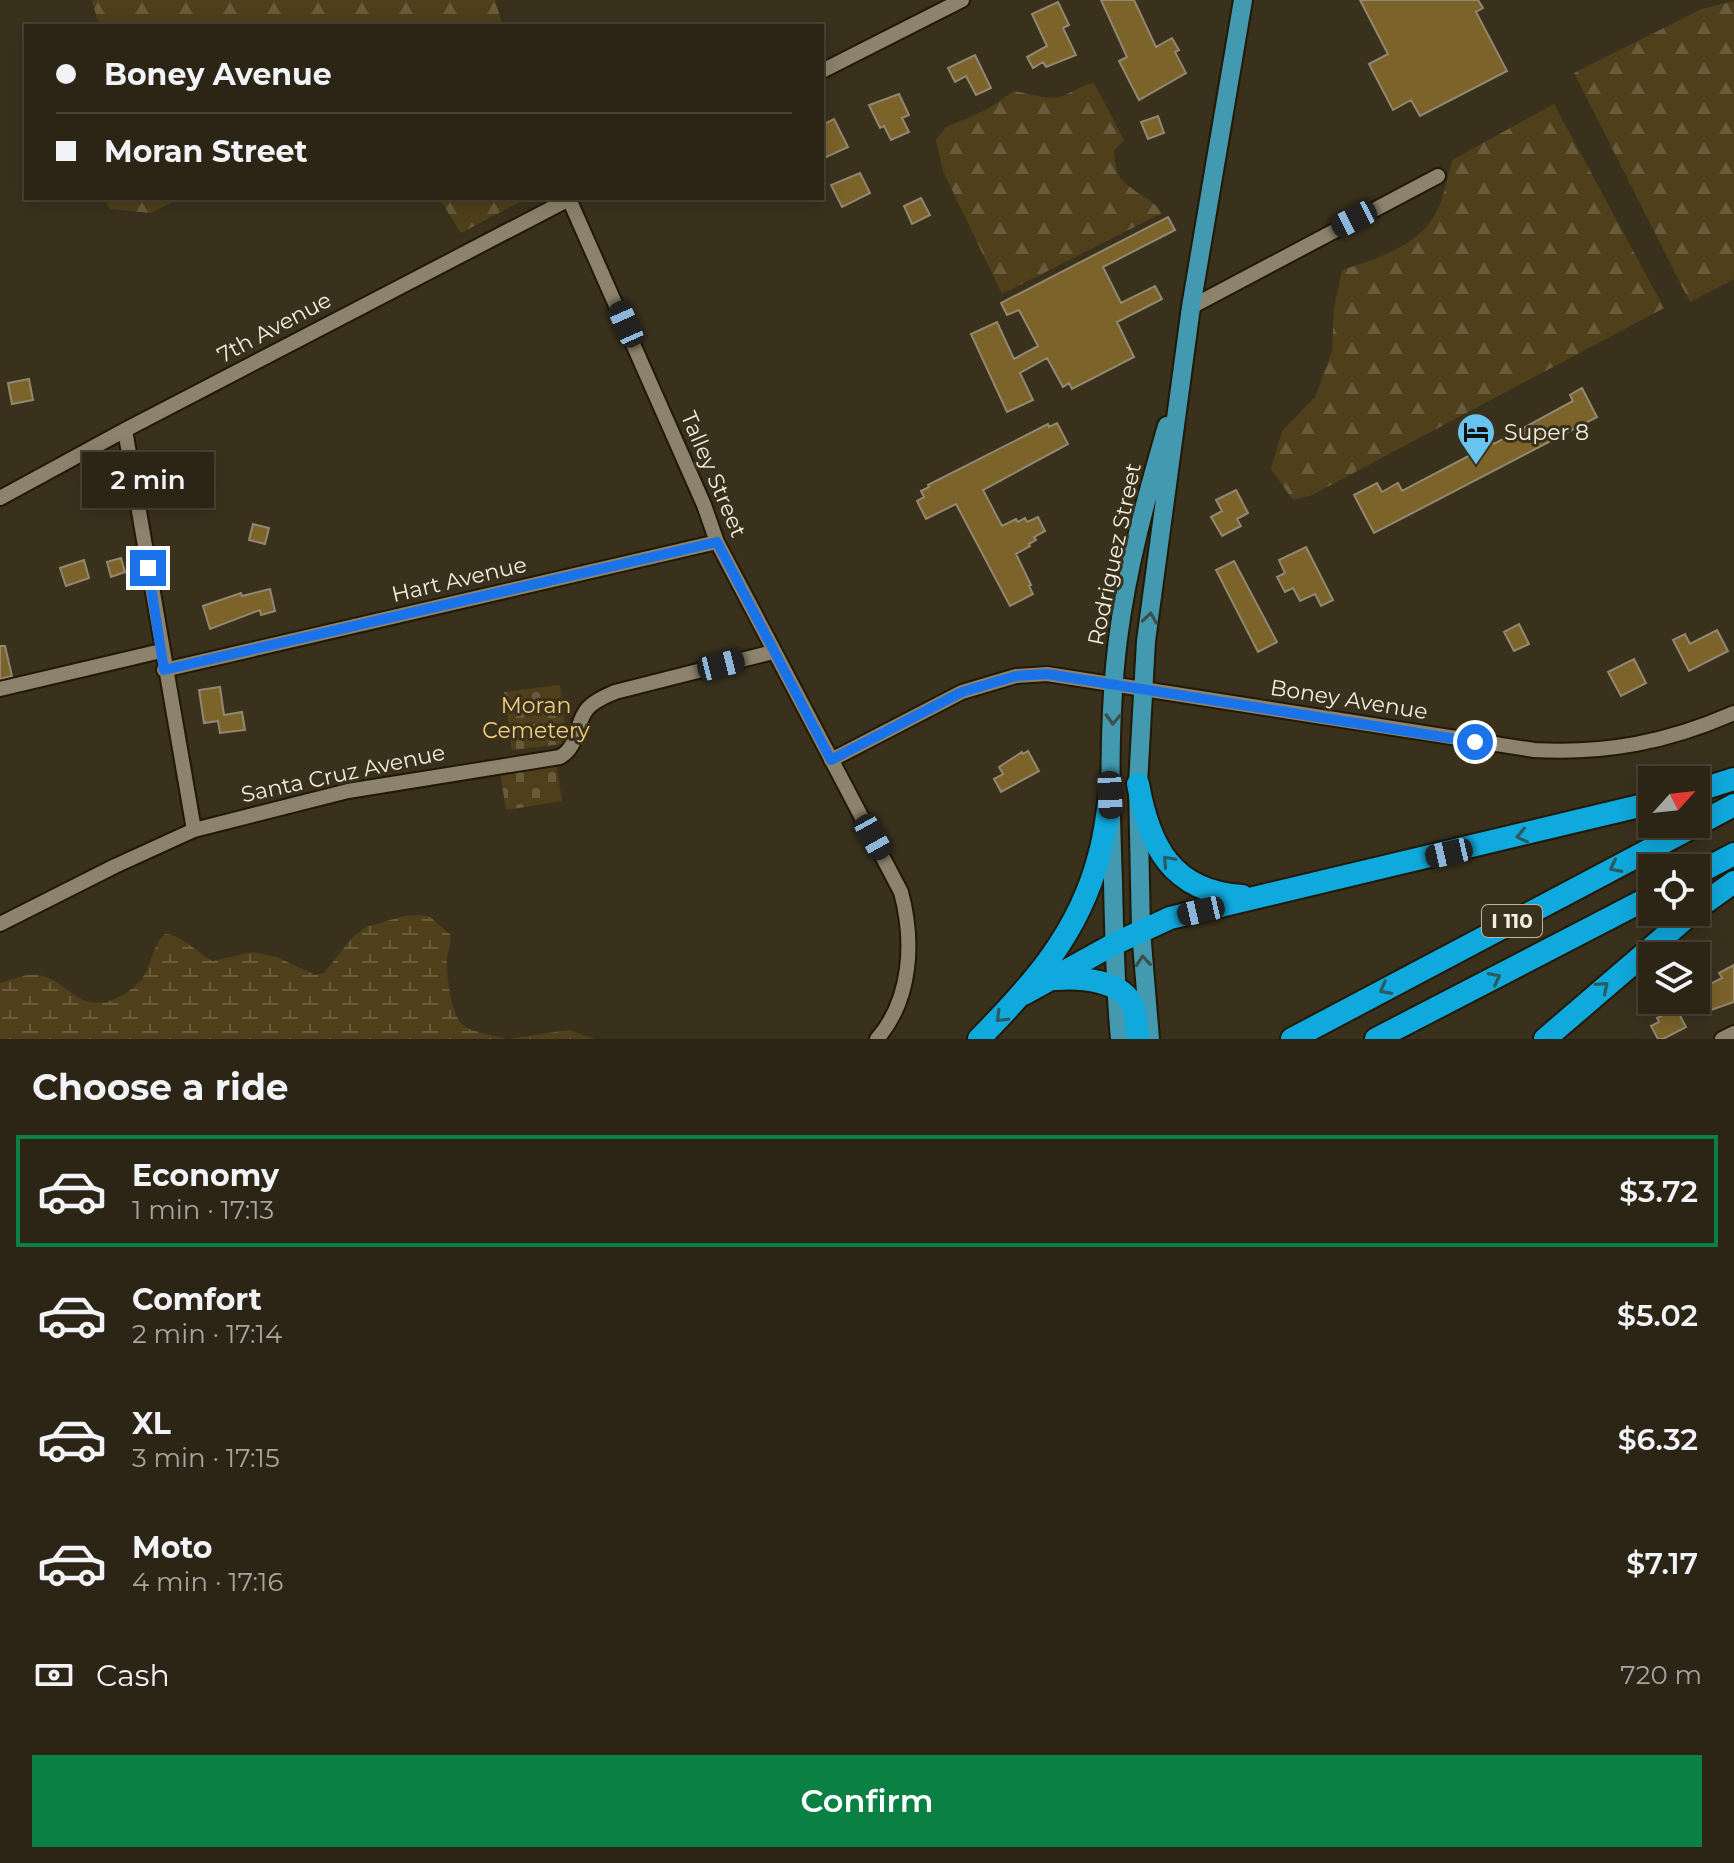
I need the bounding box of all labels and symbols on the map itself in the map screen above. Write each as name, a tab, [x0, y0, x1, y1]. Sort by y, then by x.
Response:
car	[1327, 197, 1381, 241]
street label: 7th Avenue	[213, 286, 336, 369]
car	[605, 297, 647, 351]
street label: Talley Street	[675, 407, 752, 541]
hotel icon: Super 8	[1455, 411, 1497, 466]
place label: Super 8	[1504, 419, 1589, 446]
callout: 2 min	[82, 452, 214, 508]
street label: Rodriguez Street	[1082, 460, 1147, 648]
route end	[130, 550, 166, 586]
street label: Hart Avenue	[389, 551, 529, 608]
one-way arrow	[1141, 611, 1158, 625]
car	[695, 648, 747, 682]
street label: Boney Avenue	[1268, 674, 1430, 725]
park label: Moran Cemetery	[482, 692, 590, 744]
one-way arrow	[1104, 713, 1121, 726]
route start	[1457, 724, 1493, 760]
street label: Santa Cruz Avenue	[239, 739, 448, 808]
north arrow	[1638, 766, 1710, 838]
car	[1097, 771, 1123, 819]
car	[851, 810, 895, 864]
one-way arrow	[1516, 826, 1529, 843]
car	[1423, 836, 1475, 870]
one-way arrow	[1163, 856, 1178, 871]
one-way arrow	[1609, 858, 1624, 873]
car	[1175, 894, 1227, 928]
road number: I 110	[1482, 905, 1542, 937]
one-way arrow	[1135, 954, 1152, 967]
one-way arrow	[1486, 972, 1501, 987]
one-way arrow	[1379, 979, 1394, 994]
one-way arrow	[1594, 982, 1609, 997]
one-way arrow	[996, 1008, 1011, 1022]

